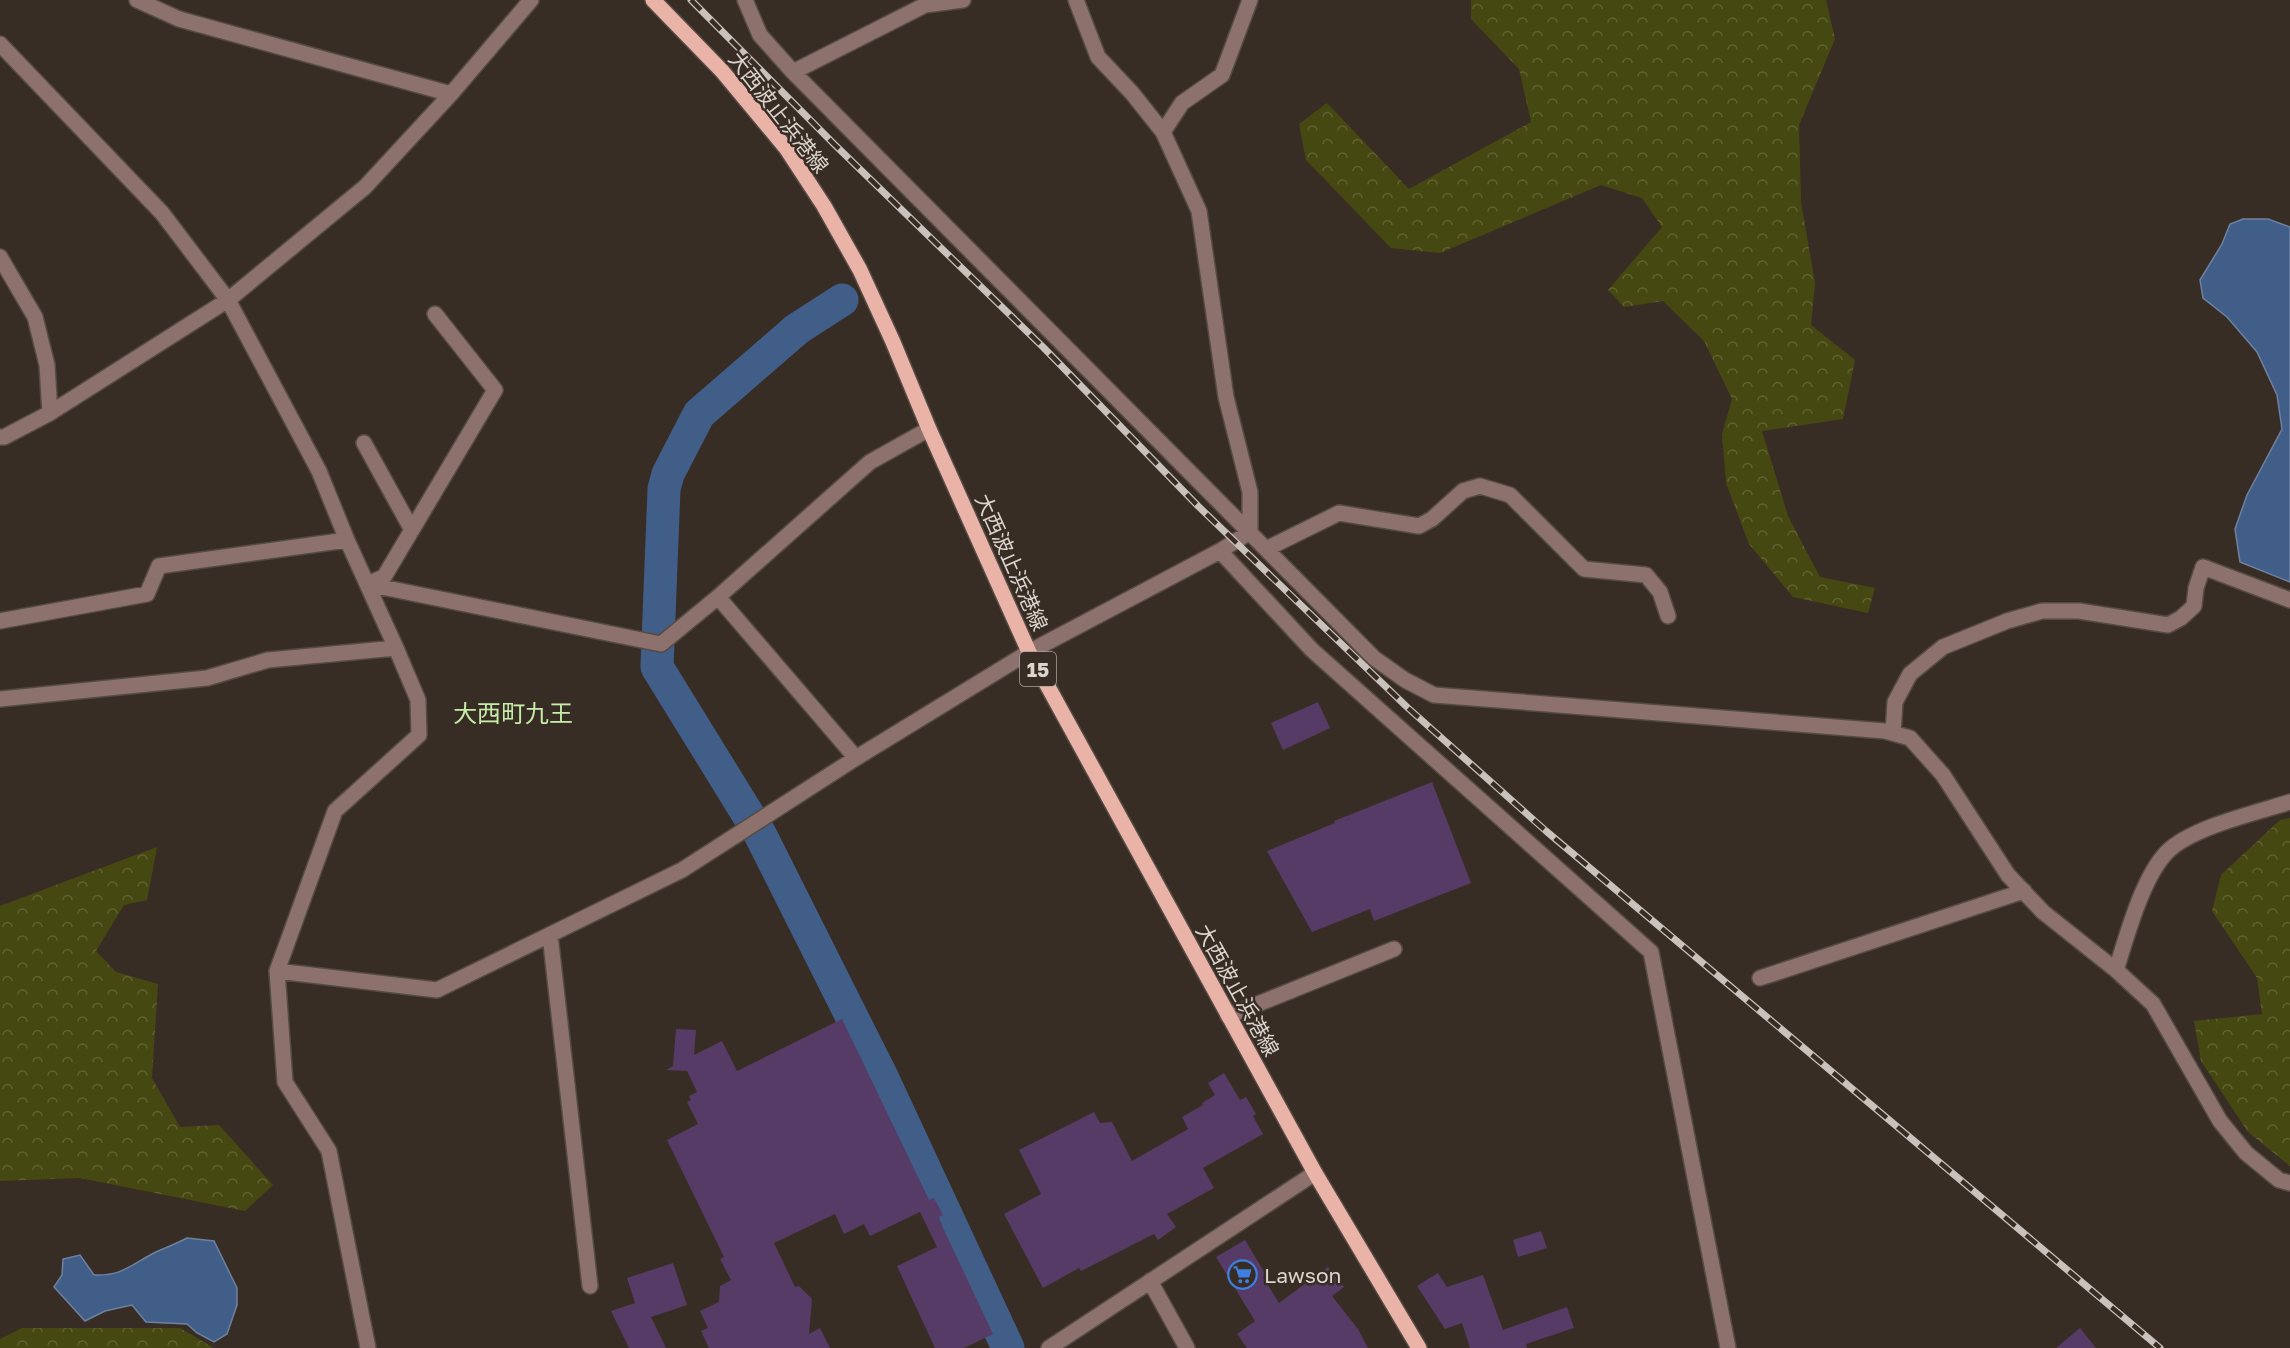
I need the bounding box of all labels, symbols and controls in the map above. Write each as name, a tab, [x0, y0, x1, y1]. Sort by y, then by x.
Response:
street label: 大西波止浜港線	[724, 46, 834, 178]
street label: 大西波止浜港線	[970, 490, 1054, 634]
road number: 15	[1020, 652, 1056, 686]
district label: 大西町九王	[453, 698, 573, 727]
street label: 大西波止浜港線	[1191, 919, 1285, 1061]
supermarket icon: Lawson	[1227, 1259, 1259, 1291]
place label: Lawson	[1264, 1262, 1342, 1288]

